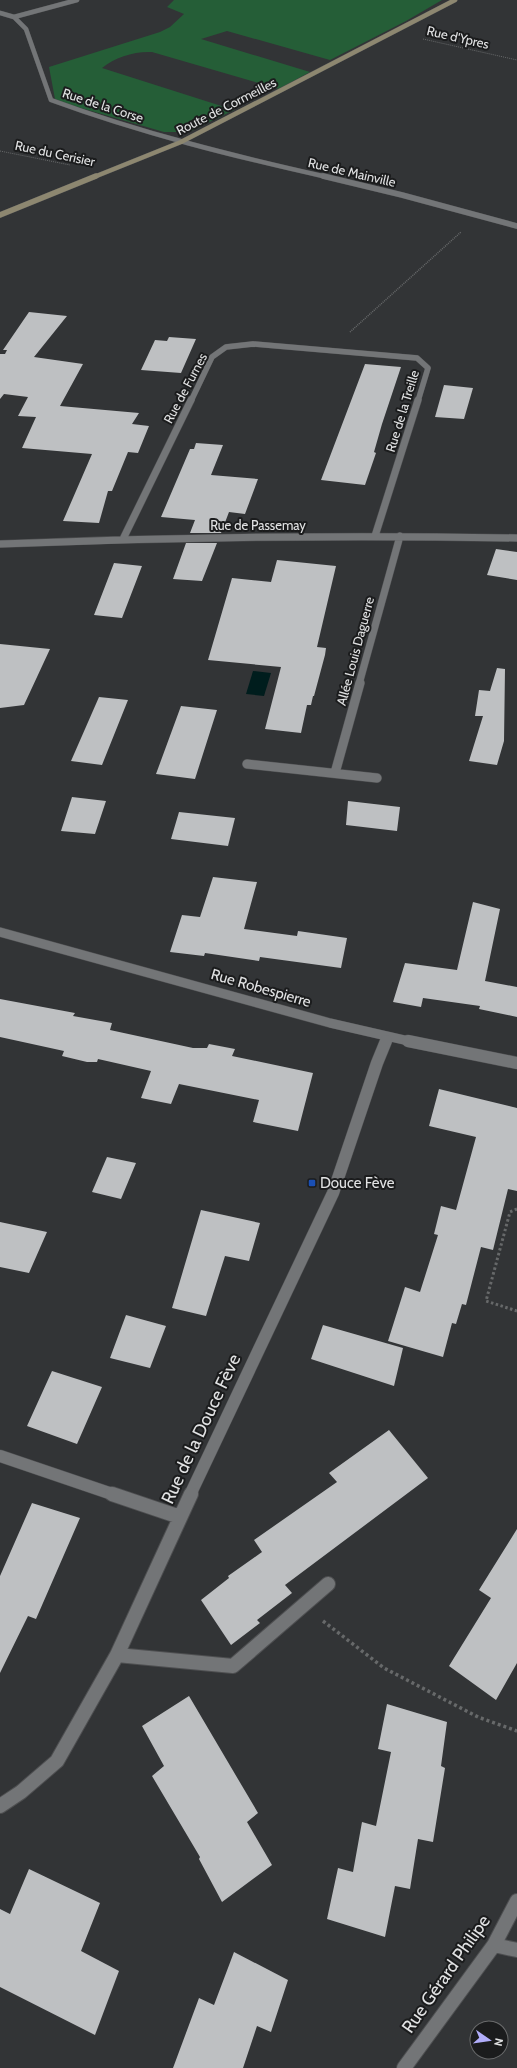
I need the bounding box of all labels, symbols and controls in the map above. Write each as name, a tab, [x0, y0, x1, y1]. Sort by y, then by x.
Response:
street label: Rue d'Ypres	[425, 22, 491, 52]
street label: Route de Cormeilles	[173, 74, 279, 138]
street label: Rue de la Corse	[60, 84, 146, 126]
street label: Rue du Cerisier	[14, 137, 97, 169]
street label: Rue de Mainville	[307, 154, 398, 190]
street label: Rue de Furnes	[160, 350, 211, 426]
street label: Rue de la Treille	[382, 368, 422, 454]
street label: Rue de Passemay	[210, 517, 306, 533]
street label: Allée Louis Daguerre	[333, 595, 377, 707]
street label: Rue Robespierre	[209, 965, 313, 1011]
place label: Douce Fève	[320, 1174, 395, 1192]
marker: Douce Fève	[307, 1178, 317, 1188]
street label: Rue de la Douce Fève	[157, 1351, 245, 1507]
street label: Rue Gérard Philipe	[397, 1911, 495, 2037]
north arrow	[469, 2020, 509, 2060]
text: N	[491, 2037, 506, 2048]

